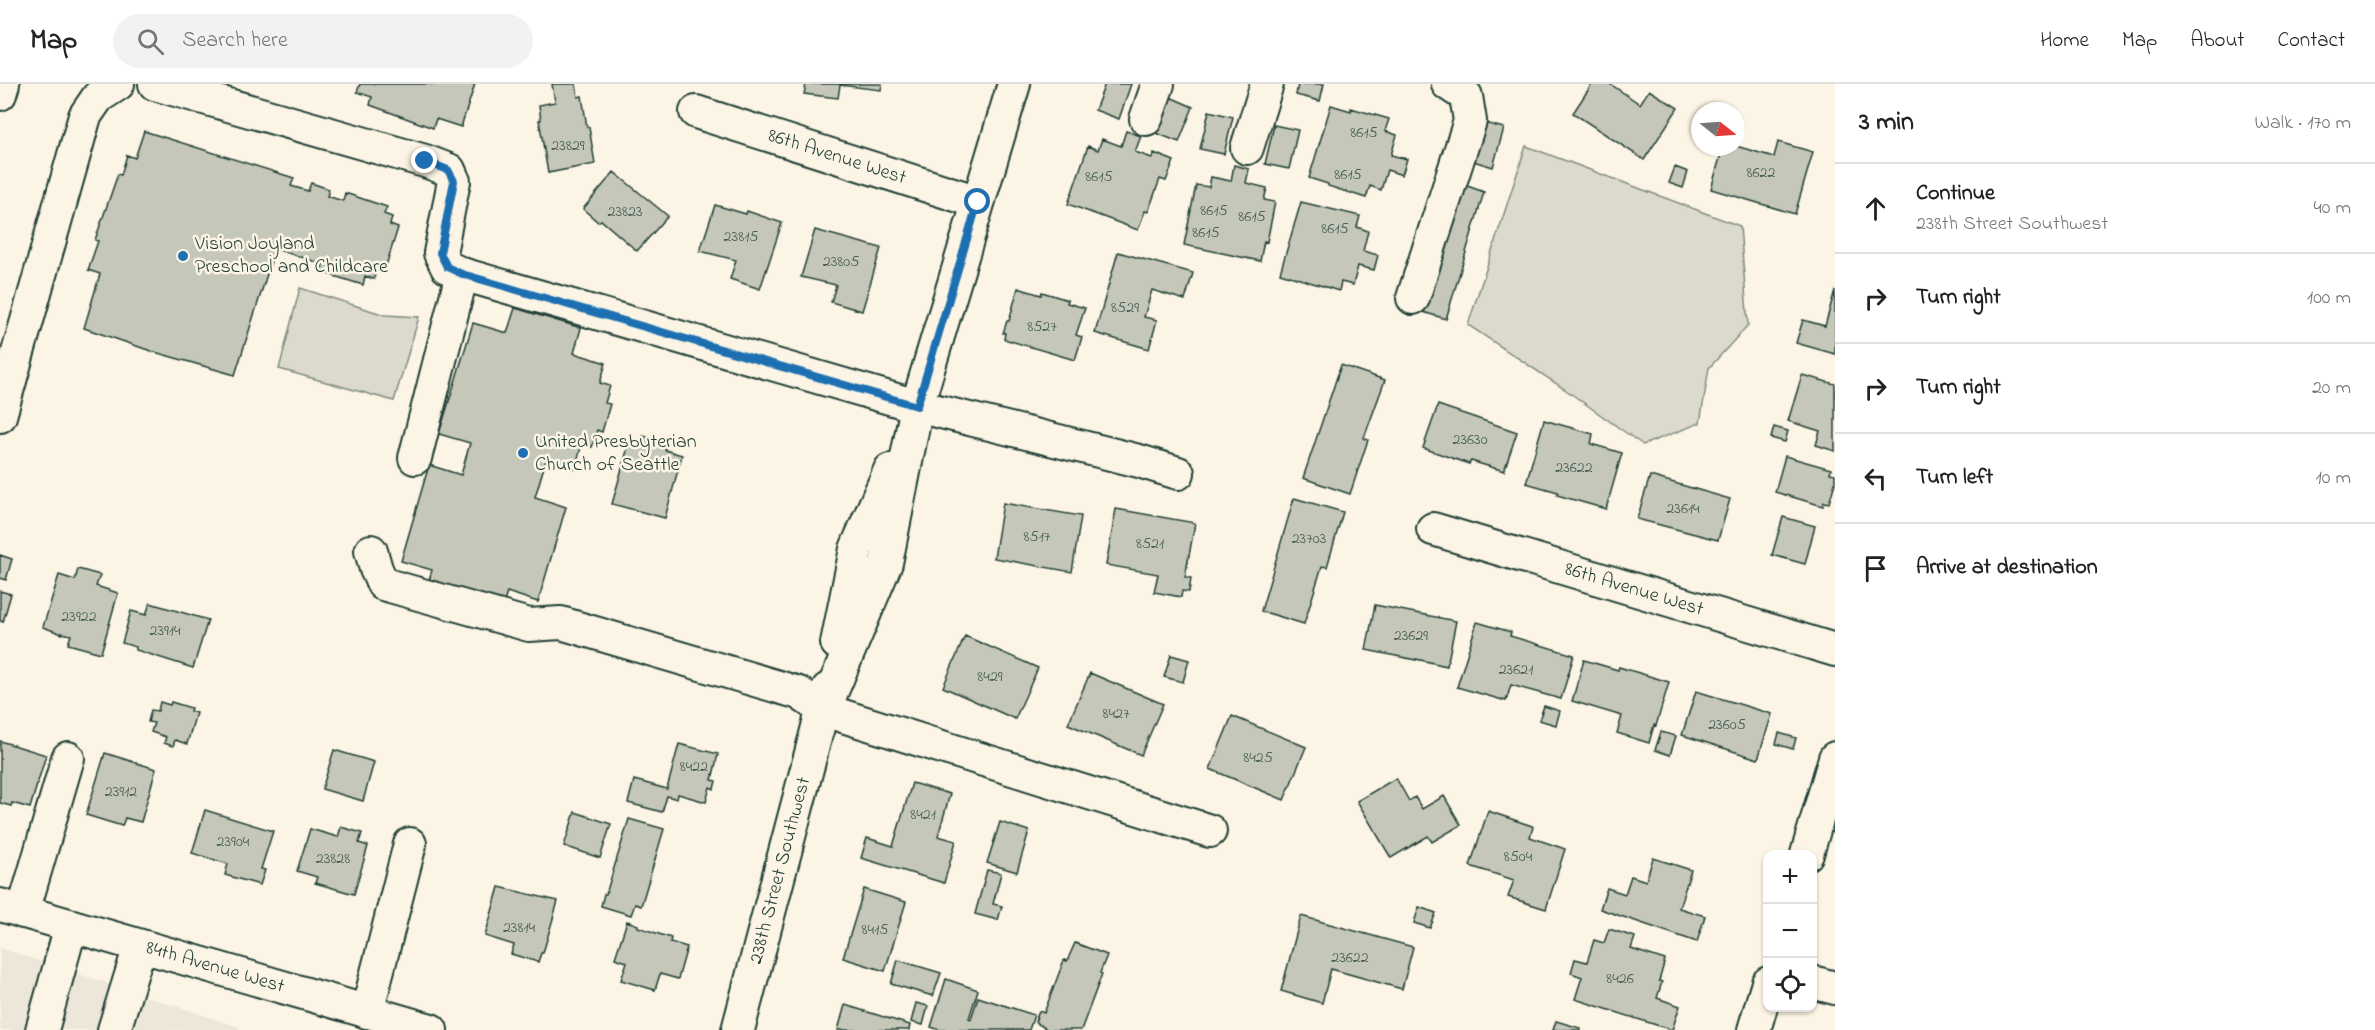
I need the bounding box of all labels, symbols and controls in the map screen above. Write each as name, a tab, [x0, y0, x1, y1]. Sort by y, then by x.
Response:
search box	[113, 14, 533, 68]
text: Map	[30, 21, 77, 62]
icon: search	[134, 25, 167, 58]
text: Search here	[182, 25, 288, 57]
text: Home	[2040, 26, 2089, 56]
text: Map	[2122, 26, 2157, 56]
text: About	[2190, 26, 2244, 56]
text: Contact	[2277, 26, 2345, 56]
north arrow	[1691, 102, 1745, 156]
text: 3 min	[1859, 104, 1914, 142]
text: Walk · 170 m	[2255, 109, 2351, 138]
street label: 86th Avenue West	[764, 121, 910, 193]
house number: 8615	[1350, 121, 1378, 145]
house number: 23829	[551, 134, 585, 158]
route end	[411, 147, 437, 173]
house number: 8622	[1747, 161, 1776, 185]
house number: 8615	[1334, 163, 1362, 187]
house number: 8615	[1085, 165, 1113, 189]
text: Continue	[1916, 178, 1995, 210]
route start	[964, 188, 990, 214]
icon: ahead	[1859, 192, 1892, 225]
text: 40 m	[2314, 194, 2351, 223]
house number: 8615	[1200, 199, 1228, 223]
house number: 23823	[607, 200, 643, 224]
house number: 8615	[1238, 205, 1266, 229]
text: 238th Street Southwest	[1916, 210, 2108, 239]
house number: 8615	[1321, 217, 1349, 241]
house number: 8615	[1192, 221, 1220, 245]
house number: 23815	[724, 225, 758, 249]
place label: Vision Joyland Preschool and Childcare	[194, 230, 388, 282]
marker: Vision Joyland Preschool and Childcare	[176, 249, 190, 263]
house number: 23805	[823, 250, 859, 274]
icon: right	[1859, 282, 1892, 315]
text: Turn right	[1916, 282, 2001, 314]
text: 100 m	[2307, 284, 2351, 313]
house number: 8529	[1111, 296, 1139, 320]
house number: 8527	[1027, 315, 1057, 339]
icon: right	[1859, 372, 1892, 405]
text: Turn right	[1916, 372, 2001, 404]
text: 20 m	[2312, 374, 2351, 403]
place label: United Presbyterian Church of Seattle	[535, 428, 697, 480]
house number: 23630	[1452, 428, 1488, 452]
marker: United Presbyterian Church of Seattle	[516, 446, 530, 460]
house number: 23622	[1555, 456, 1593, 480]
icon: left	[1859, 462, 1892, 495]
text: Turn left	[1916, 462, 1993, 494]
text: 10 m	[2315, 464, 2351, 493]
house number: 23614	[1666, 497, 1700, 521]
house number: 8517	[1024, 525, 1051, 549]
house number: 23703	[1292, 527, 1326, 551]
house number: 8521	[1136, 532, 1164, 556]
icon: arrive	[1859, 552, 1892, 585]
text: Arrive at destination	[1916, 552, 2098, 584]
street label: 86th Avenue West	[1561, 555, 1707, 624]
house number: 23922	[61, 605, 97, 629]
house number: 23914	[149, 619, 181, 643]
house number: 23629	[1394, 624, 1428, 648]
house number: 23621	[1499, 658, 1533, 682]
house number: 8429	[977, 665, 1003, 689]
house number: 8427	[1102, 702, 1130, 726]
house number: 23605	[1708, 713, 1746, 737]
house number: 8425	[1243, 746, 1273, 770]
house number: 8422	[680, 755, 708, 779]
street label: 238th Street Southwest	[742, 774, 819, 967]
house number: 23912	[105, 780, 137, 804]
house number: 8421	[910, 803, 936, 827]
house number: 23904	[217, 830, 250, 854]
house number: 8504	[1504, 845, 1533, 869]
house number: 23828	[316, 847, 350, 871]
map controls	[1763, 850, 1817, 1012]
button: +	[1763, 850, 1817, 904]
button: −	[1763, 904, 1817, 958]
house number: 23814	[503, 916, 536, 940]
house number: 8415	[862, 918, 888, 942]
street label: 84th Avenue West	[142, 934, 288, 1001]
house number: 23622	[1331, 946, 1369, 970]
button: locate	[1763, 958, 1817, 1012]
house number: 8426	[1606, 967, 1634, 991]

